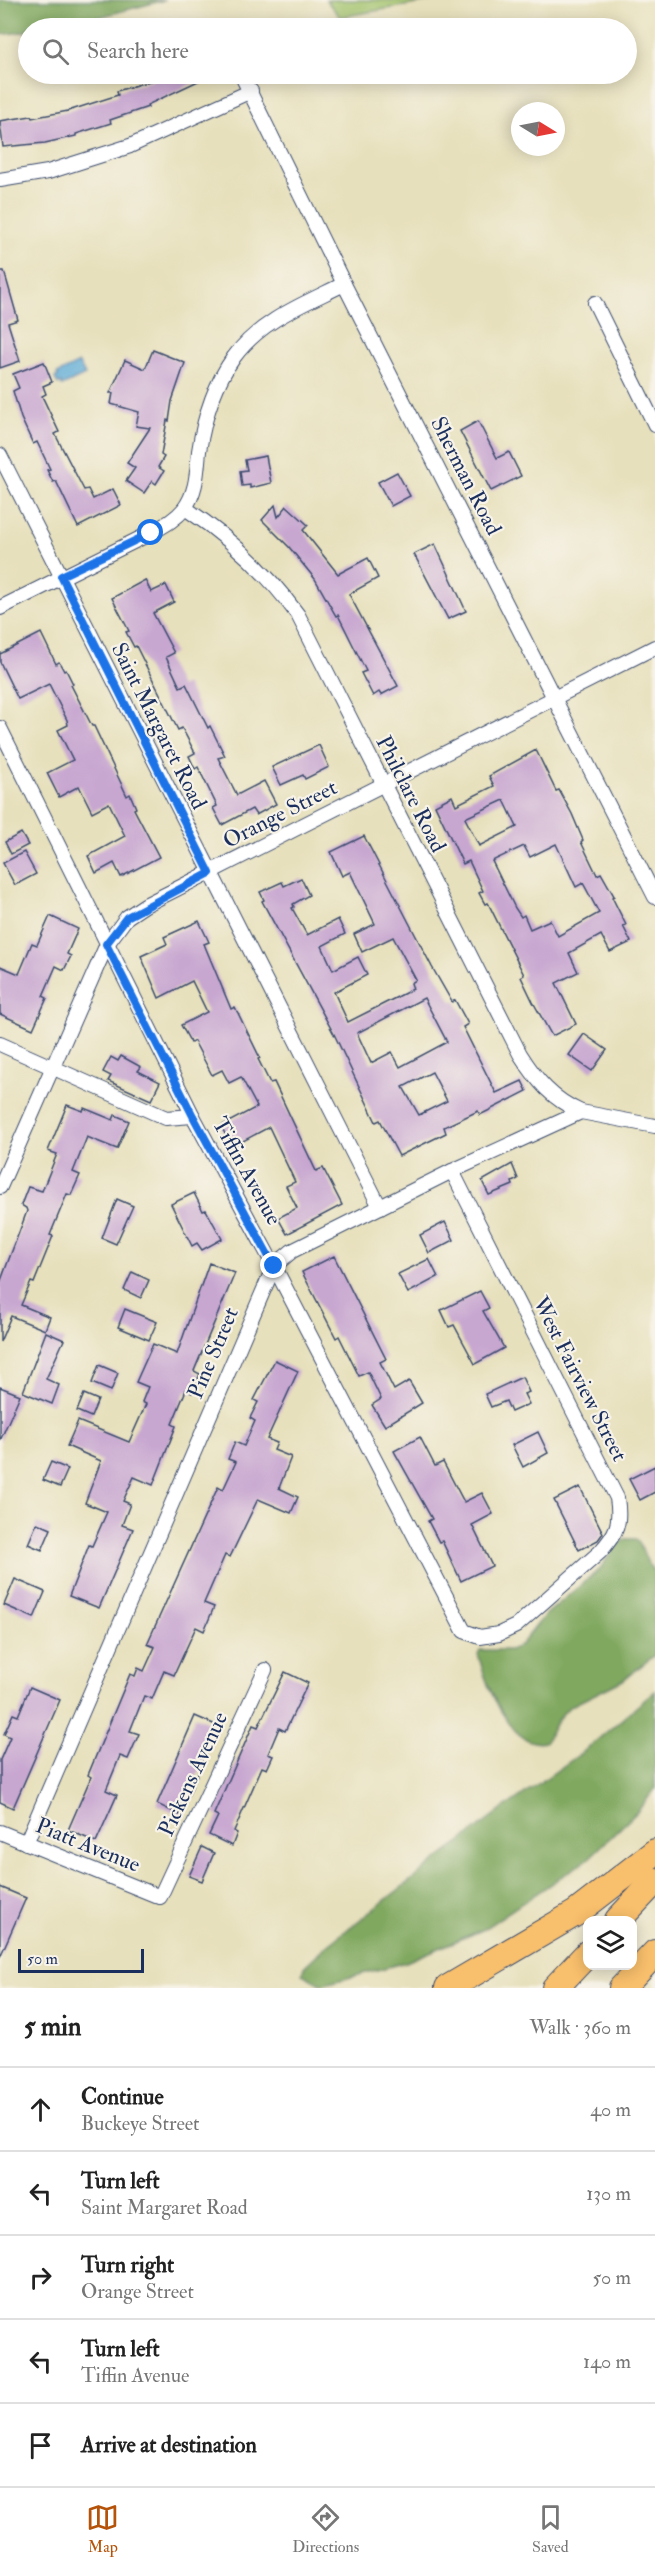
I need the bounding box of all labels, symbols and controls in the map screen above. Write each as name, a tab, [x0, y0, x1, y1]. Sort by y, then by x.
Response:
search box	[18, 18, 637, 84]
icon: search	[39, 35, 72, 68]
text: Search here	[87, 37, 189, 65]
north arrow	[511, 102, 565, 156]
street label: Sherman Road	[424, 412, 508, 540]
route start	[137, 519, 163, 545]
street label: Saint Margaret Road	[105, 638, 213, 814]
street label: Philclare Road	[370, 731, 452, 857]
street label: Orange Street	[218, 773, 342, 855]
street label: Tiffin Avenue	[206, 1112, 288, 1230]
route end	[260, 1252, 286, 1278]
street label: West Fairview Street	[526, 1291, 634, 1466]
street label: Pine Street	[181, 1303, 245, 1403]
street label: Pickens Avenue	[152, 1707, 234, 1841]
street label: Piatt Avenue	[32, 1811, 144, 1879]
map controls	[583, 1916, 637, 1970]
button: layers	[583, 1916, 637, 1970]
scale bar	[18, 1946, 144, 1974]
text: 50 m	[27, 1949, 58, 1969]
text: 5 min	[24, 2011, 81, 2043]
text: Walk · 360 m	[529, 2015, 631, 2040]
text: Continue	[81, 2083, 164, 2111]
icon: ahead	[24, 2093, 57, 2126]
text: 40 m	[590, 2097, 631, 2122]
text: Buckeye Street	[81, 2111, 200, 2136]
text: Turn left	[81, 2167, 160, 2195]
icon: left	[24, 2177, 57, 2210]
text: 130 m	[586, 2181, 631, 2206]
text: Saint Margaret Road	[81, 2195, 248, 2220]
text: Turn right	[81, 2251, 174, 2279]
icon: right	[24, 2261, 57, 2294]
text: 50 m	[592, 2265, 631, 2290]
text: Orange Street	[81, 2279, 194, 2304]
text: Turn left	[81, 2335, 160, 2363]
icon: left	[24, 2345, 57, 2378]
text: 140 m	[583, 2349, 631, 2374]
text: Tiffin Avenue	[81, 2363, 189, 2388]
icon: arrive	[24, 2429, 57, 2462]
text: Arrive at destination	[81, 2431, 257, 2459]
tab: Map	[86, 2501, 119, 2557]
tab: Directions	[292, 2501, 359, 2557]
tab: Saved	[532, 2501, 569, 2557]

